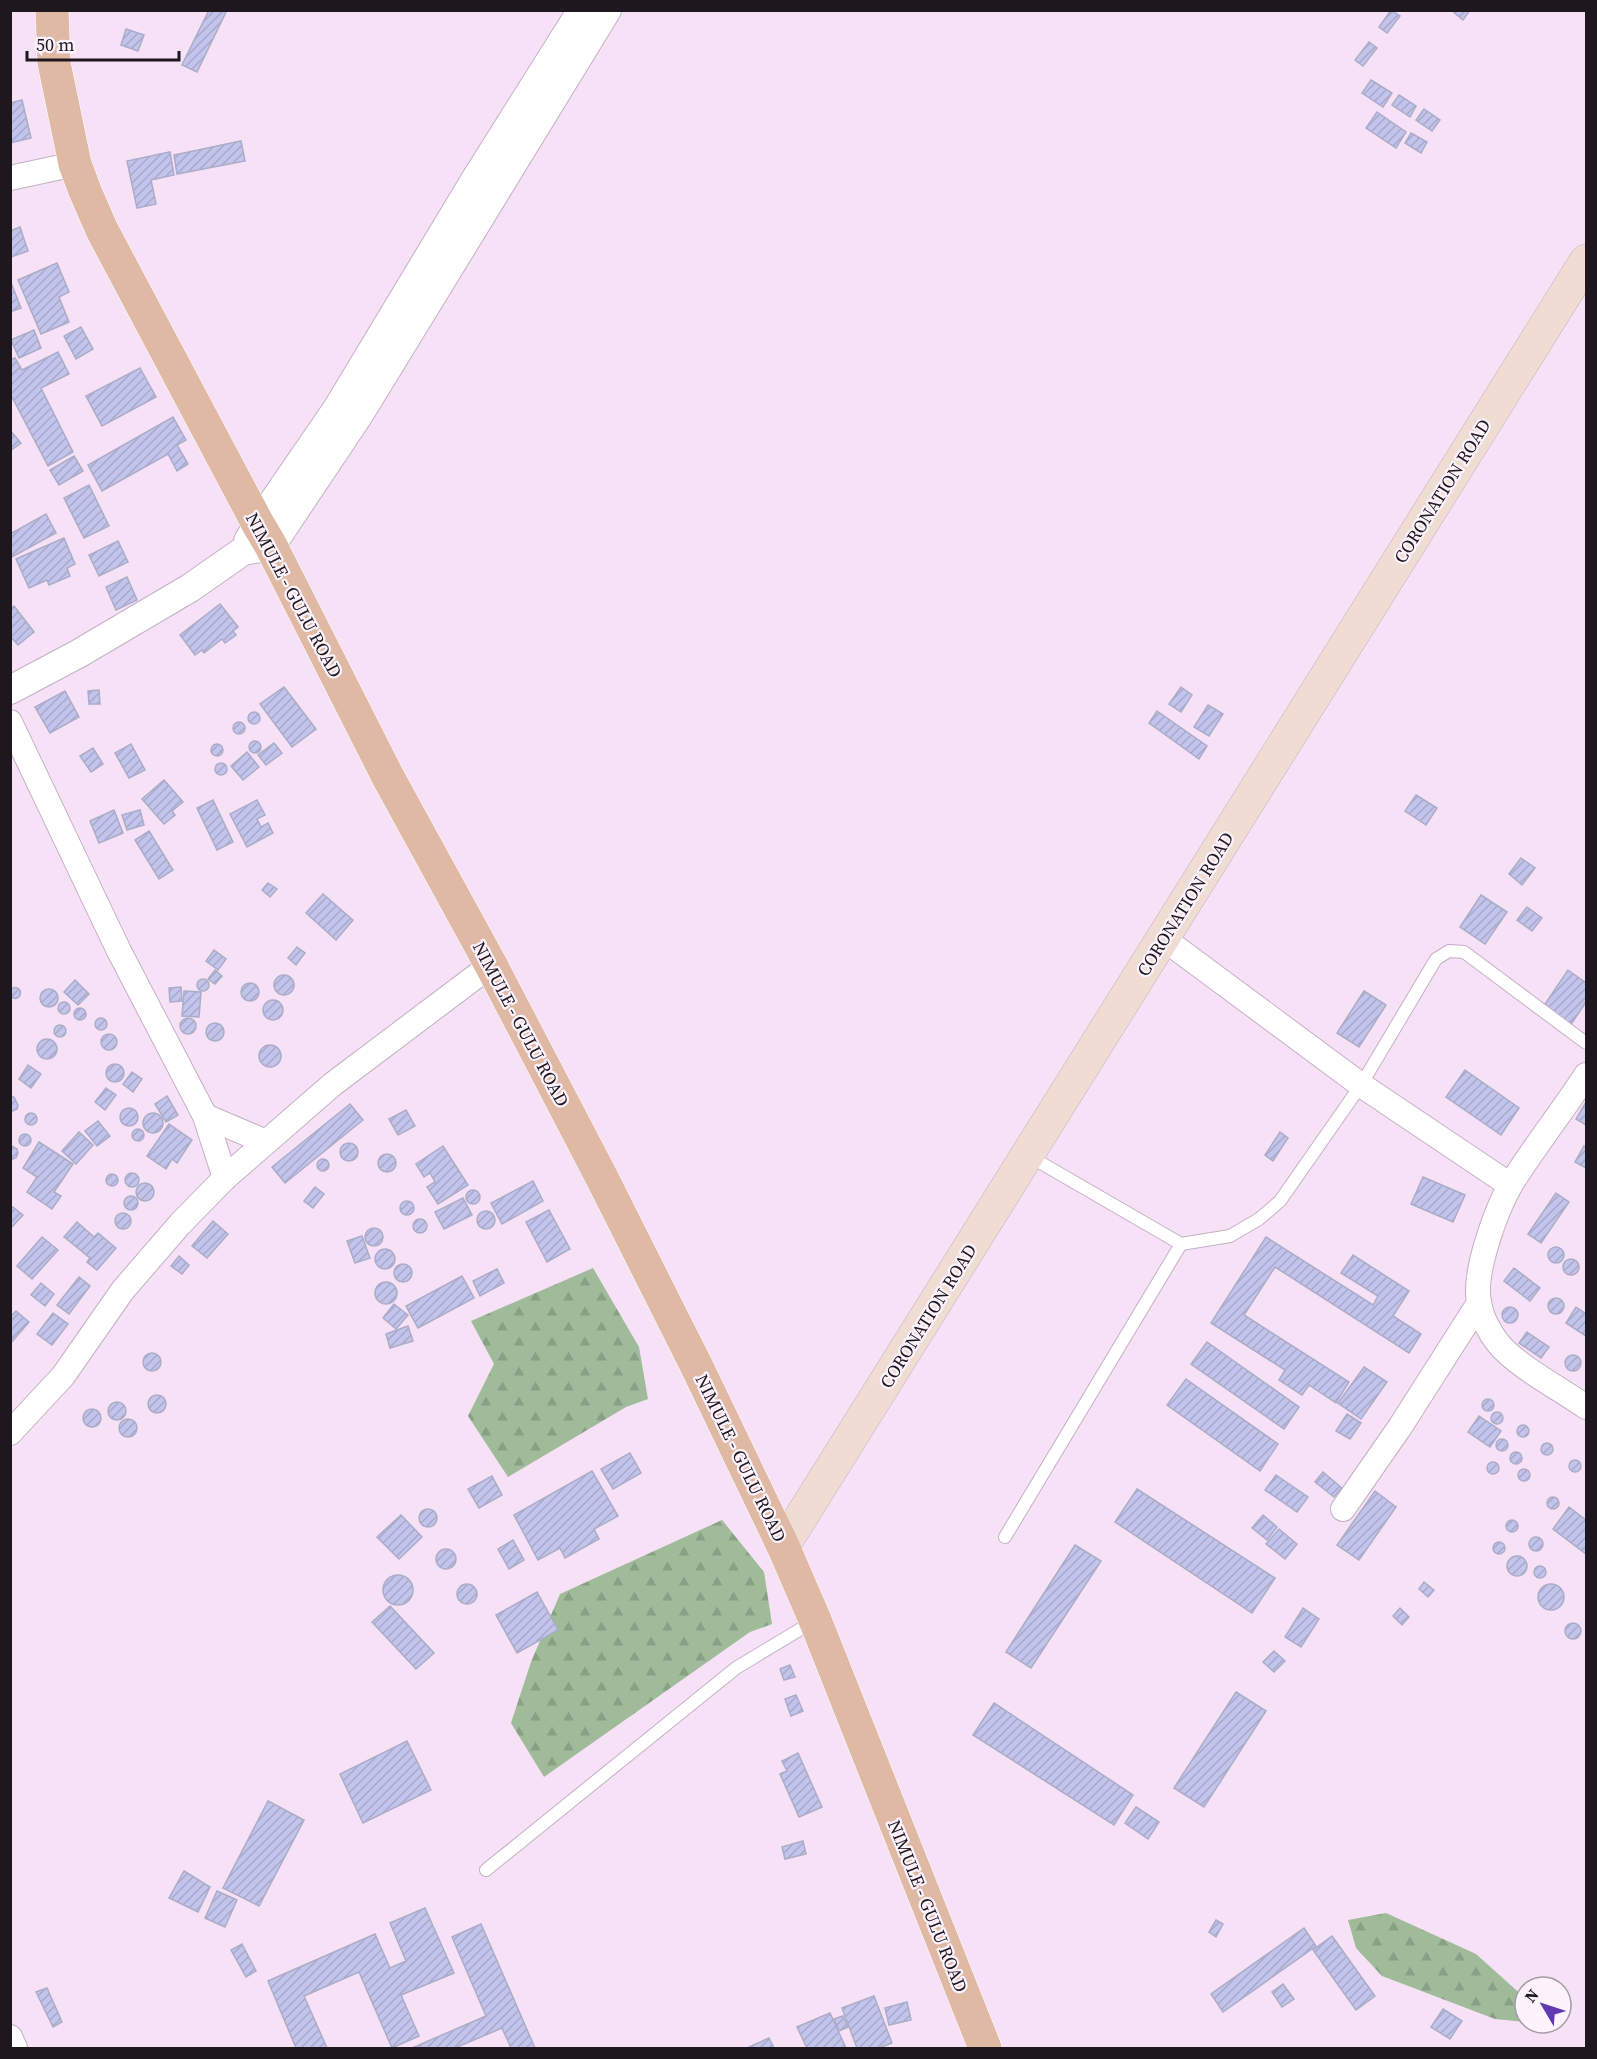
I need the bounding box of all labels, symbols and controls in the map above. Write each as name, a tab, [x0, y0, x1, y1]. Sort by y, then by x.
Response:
scale bar	[27, 24, 178, 62]
text: 50 m	[36, 32, 74, 57]
street label: CORONATION ROAD	[1388, 414, 1496, 568]
street label: NIMULE - GULU ROAD	[240, 508, 348, 682]
street label: CORONATION ROAD	[1131, 827, 1239, 981]
street label: NIMULE - GULU ROAD	[467, 937, 575, 1111]
street label: CORONATION ROAD	[874, 1239, 982, 1393]
street label: NIMULE - GULU ROAD	[690, 1370, 792, 1546]
street label: NIMULE - GULU ROAD	[882, 1816, 974, 1996]
north arrow	[1513, 1975, 1573, 2035]
text: N	[1519, 1984, 1544, 2007]

